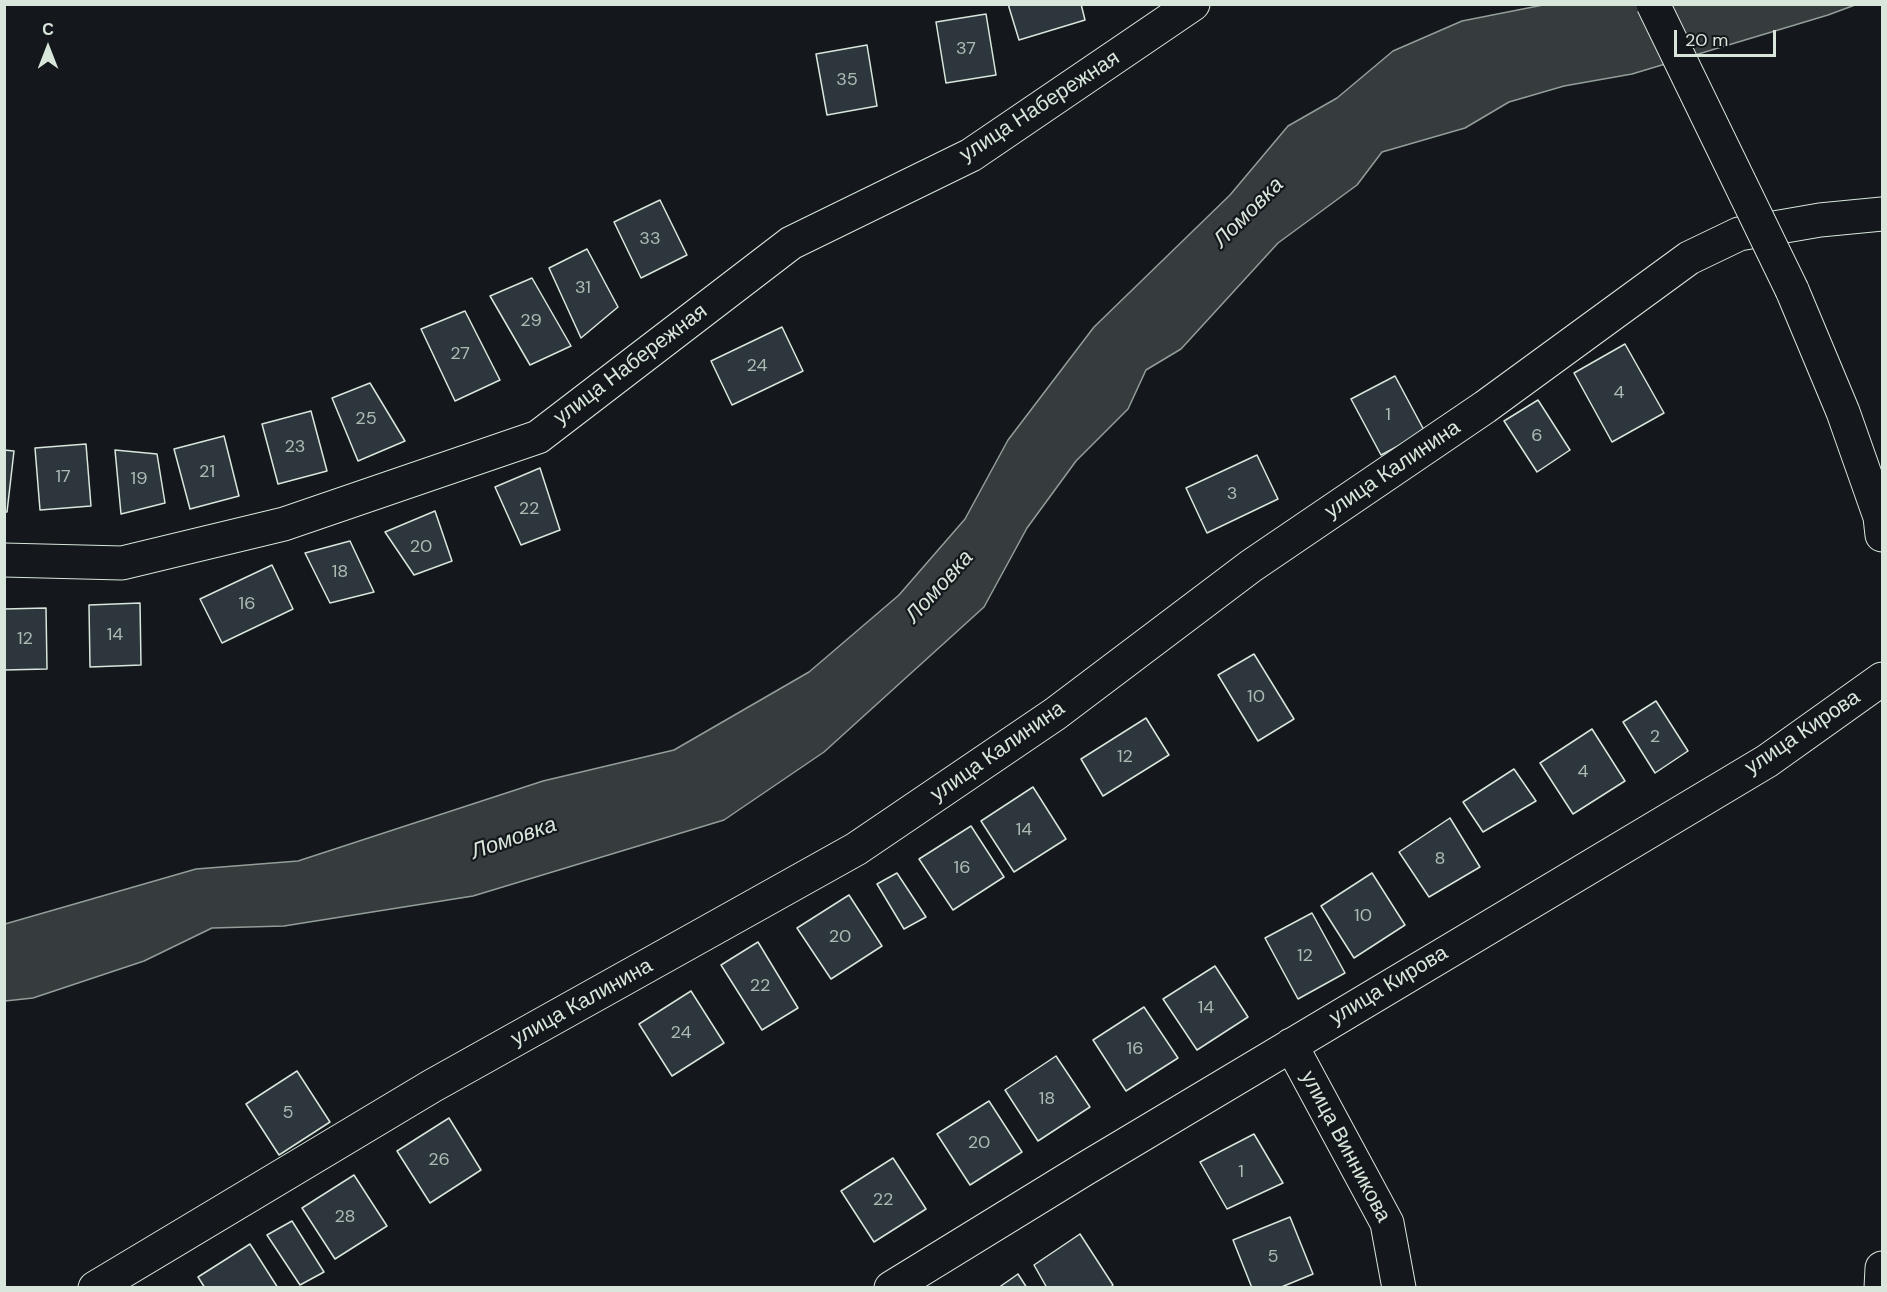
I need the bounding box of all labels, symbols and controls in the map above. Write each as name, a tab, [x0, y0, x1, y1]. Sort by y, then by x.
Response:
north arrow	[18, 18, 78, 78]
scale bar	[1677, 18, 1779, 56]
text: С	[42, 19, 54, 40]
text: 20 m	[1685, 28, 1728, 52]
house number: 37	[956, 38, 976, 60]
street label: улица Набережная	[955, 46, 1125, 168]
house number: 35	[836, 69, 858, 91]
water label: Ломовка	[1208, 172, 1290, 254]
house number: 33	[639, 228, 661, 250]
house number: 31	[575, 277, 591, 299]
street label: улица Набережная	[549, 299, 713, 431]
house number: 29	[520, 310, 542, 332]
house number: 27	[450, 343, 470, 365]
house number: 24	[747, 355, 767, 377]
house number: 4	[1614, 382, 1624, 404]
house number: 1	[1385, 404, 1391, 426]
house number: 25	[355, 408, 377, 430]
street label: улица Калинина	[1321, 415, 1465, 525]
house number: 6	[1531, 425, 1543, 447]
house number: 23	[284, 436, 306, 458]
house number: 21	[199, 461, 215, 483]
house number: 17	[55, 466, 71, 488]
house number: 19	[131, 468, 147, 490]
house number: 3	[1227, 483, 1237, 505]
house number: 22	[519, 498, 539, 520]
house number: 20	[410, 536, 432, 558]
water label: Ломовка	[901, 545, 979, 629]
house number: 18	[332, 561, 348, 583]
house number: 16	[239, 593, 255, 615]
house number: 14	[107, 624, 123, 646]
house number: 12	[17, 628, 33, 650]
street label: улица Кирова	[1741, 685, 1865, 781]
house number: 10	[1247, 686, 1265, 708]
street label: улица Калинина	[926, 696, 1070, 808]
house number: 2	[1650, 726, 1660, 748]
house number: 12	[1117, 746, 1133, 768]
house number: 4	[1578, 761, 1588, 783]
water label: Ломовка	[468, 812, 560, 866]
house number: 14	[1016, 819, 1032, 841]
house number: 8	[1435, 848, 1445, 870]
house number: 16	[954, 857, 970, 879]
house number: 10	[1354, 905, 1372, 927]
house number: 20	[829, 926, 851, 948]
street label: улица Кирова	[1325, 941, 1453, 1031]
house number: 12	[1297, 945, 1313, 967]
street label: улица Калинина	[507, 954, 657, 1052]
house number: 22	[750, 975, 770, 997]
house number: 14	[1198, 997, 1214, 1019]
house number: 24	[671, 1022, 691, 1044]
house number: 16	[1127, 1038, 1143, 1060]
street label: улица Винникова	[1295, 1067, 1395, 1227]
house number: 18	[1039, 1088, 1055, 1110]
house number: 5	[283, 1102, 293, 1124]
house number: 20	[968, 1132, 990, 1154]
house number: 26	[428, 1149, 450, 1171]
house number: 1	[1238, 1161, 1244, 1183]
house number: 22	[873, 1189, 893, 1211]
house number: 28	[334, 1206, 356, 1228]
house number: 5	[1268, 1246, 1278, 1268]

